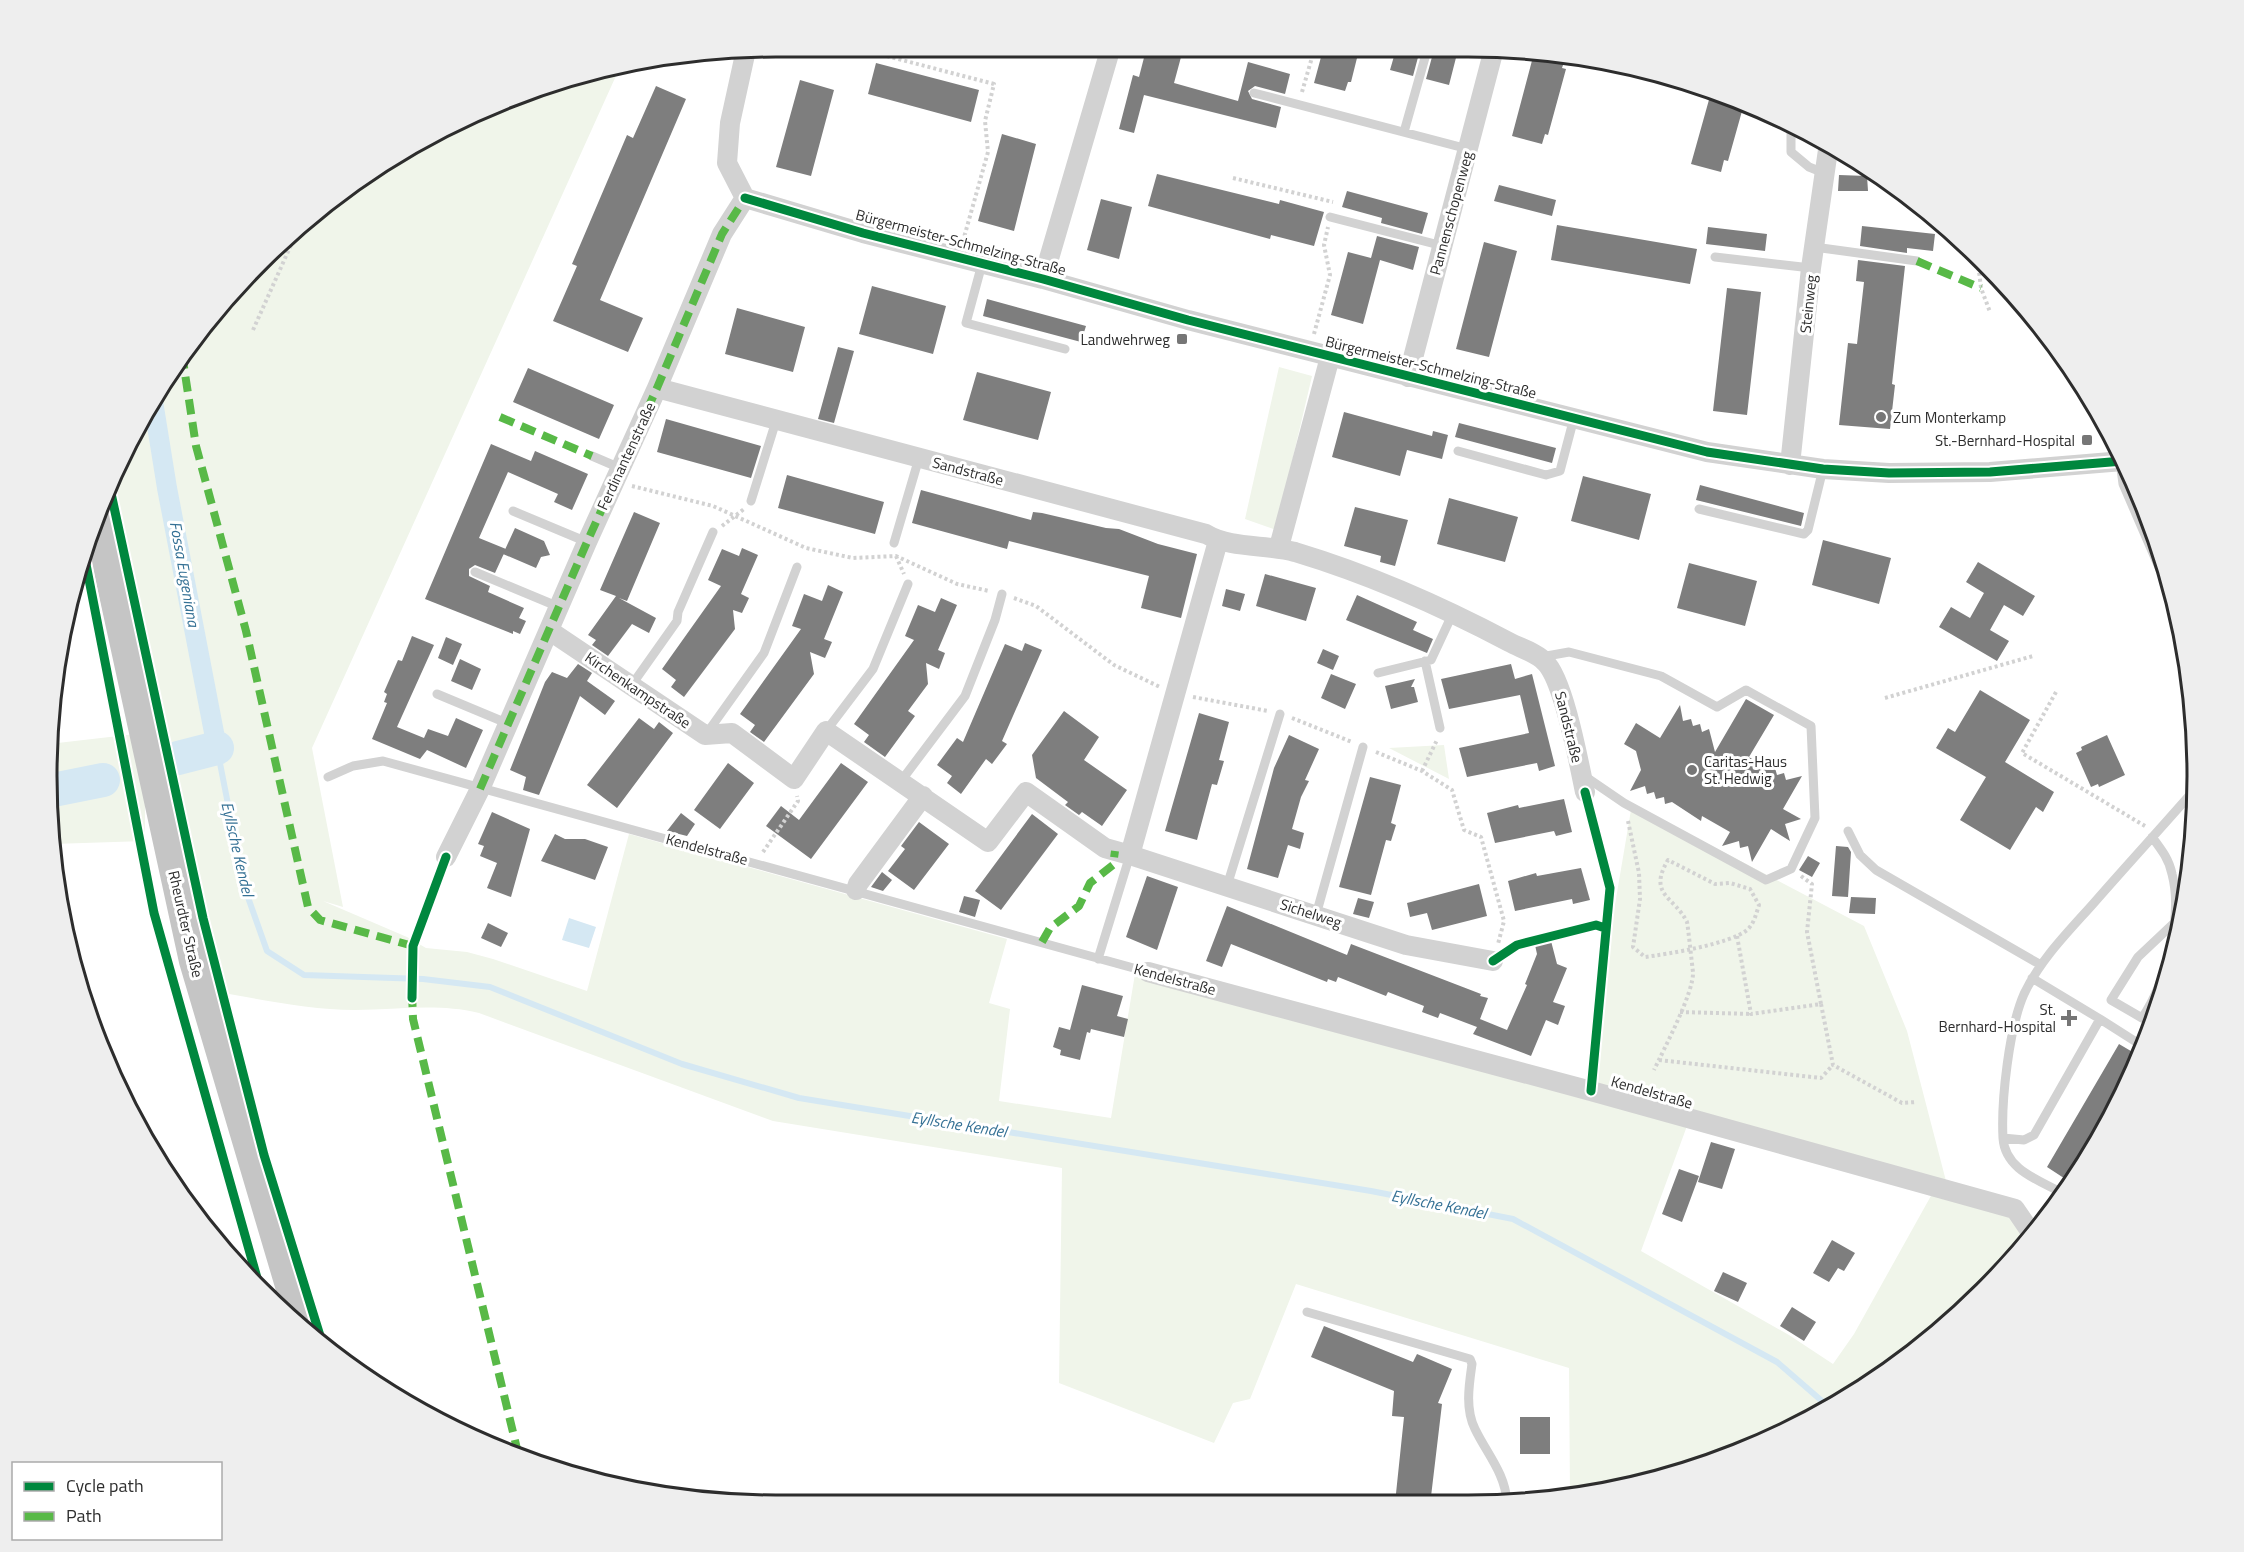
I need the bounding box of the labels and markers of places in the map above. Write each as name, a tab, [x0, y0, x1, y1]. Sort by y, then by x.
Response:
place label: Landwehrweg	[1080, 328, 1170, 351]
marker: Landwehrweg	[1175, 332, 1189, 346]
place label: Zum Monterkamp	[1893, 406, 2006, 429]
marker: Zum Monterkamp	[1874, 410, 1888, 424]
place label: St.-Bernhard-Hospital	[1935, 429, 2075, 452]
marker: St.-Bernhard-Hospital	[2080, 433, 2094, 447]
place label: Caritas-Haus St. Hedwig	[1704, 750, 1787, 790]
marker: Caritas-Haus St. Hedwig	[1685, 763, 1699, 777]
place label: St. Bernhard-Hospital	[1938, 998, 2056, 1038]
marker: St. Bernhard-Hospital	[2060, 1009, 2078, 1027]

